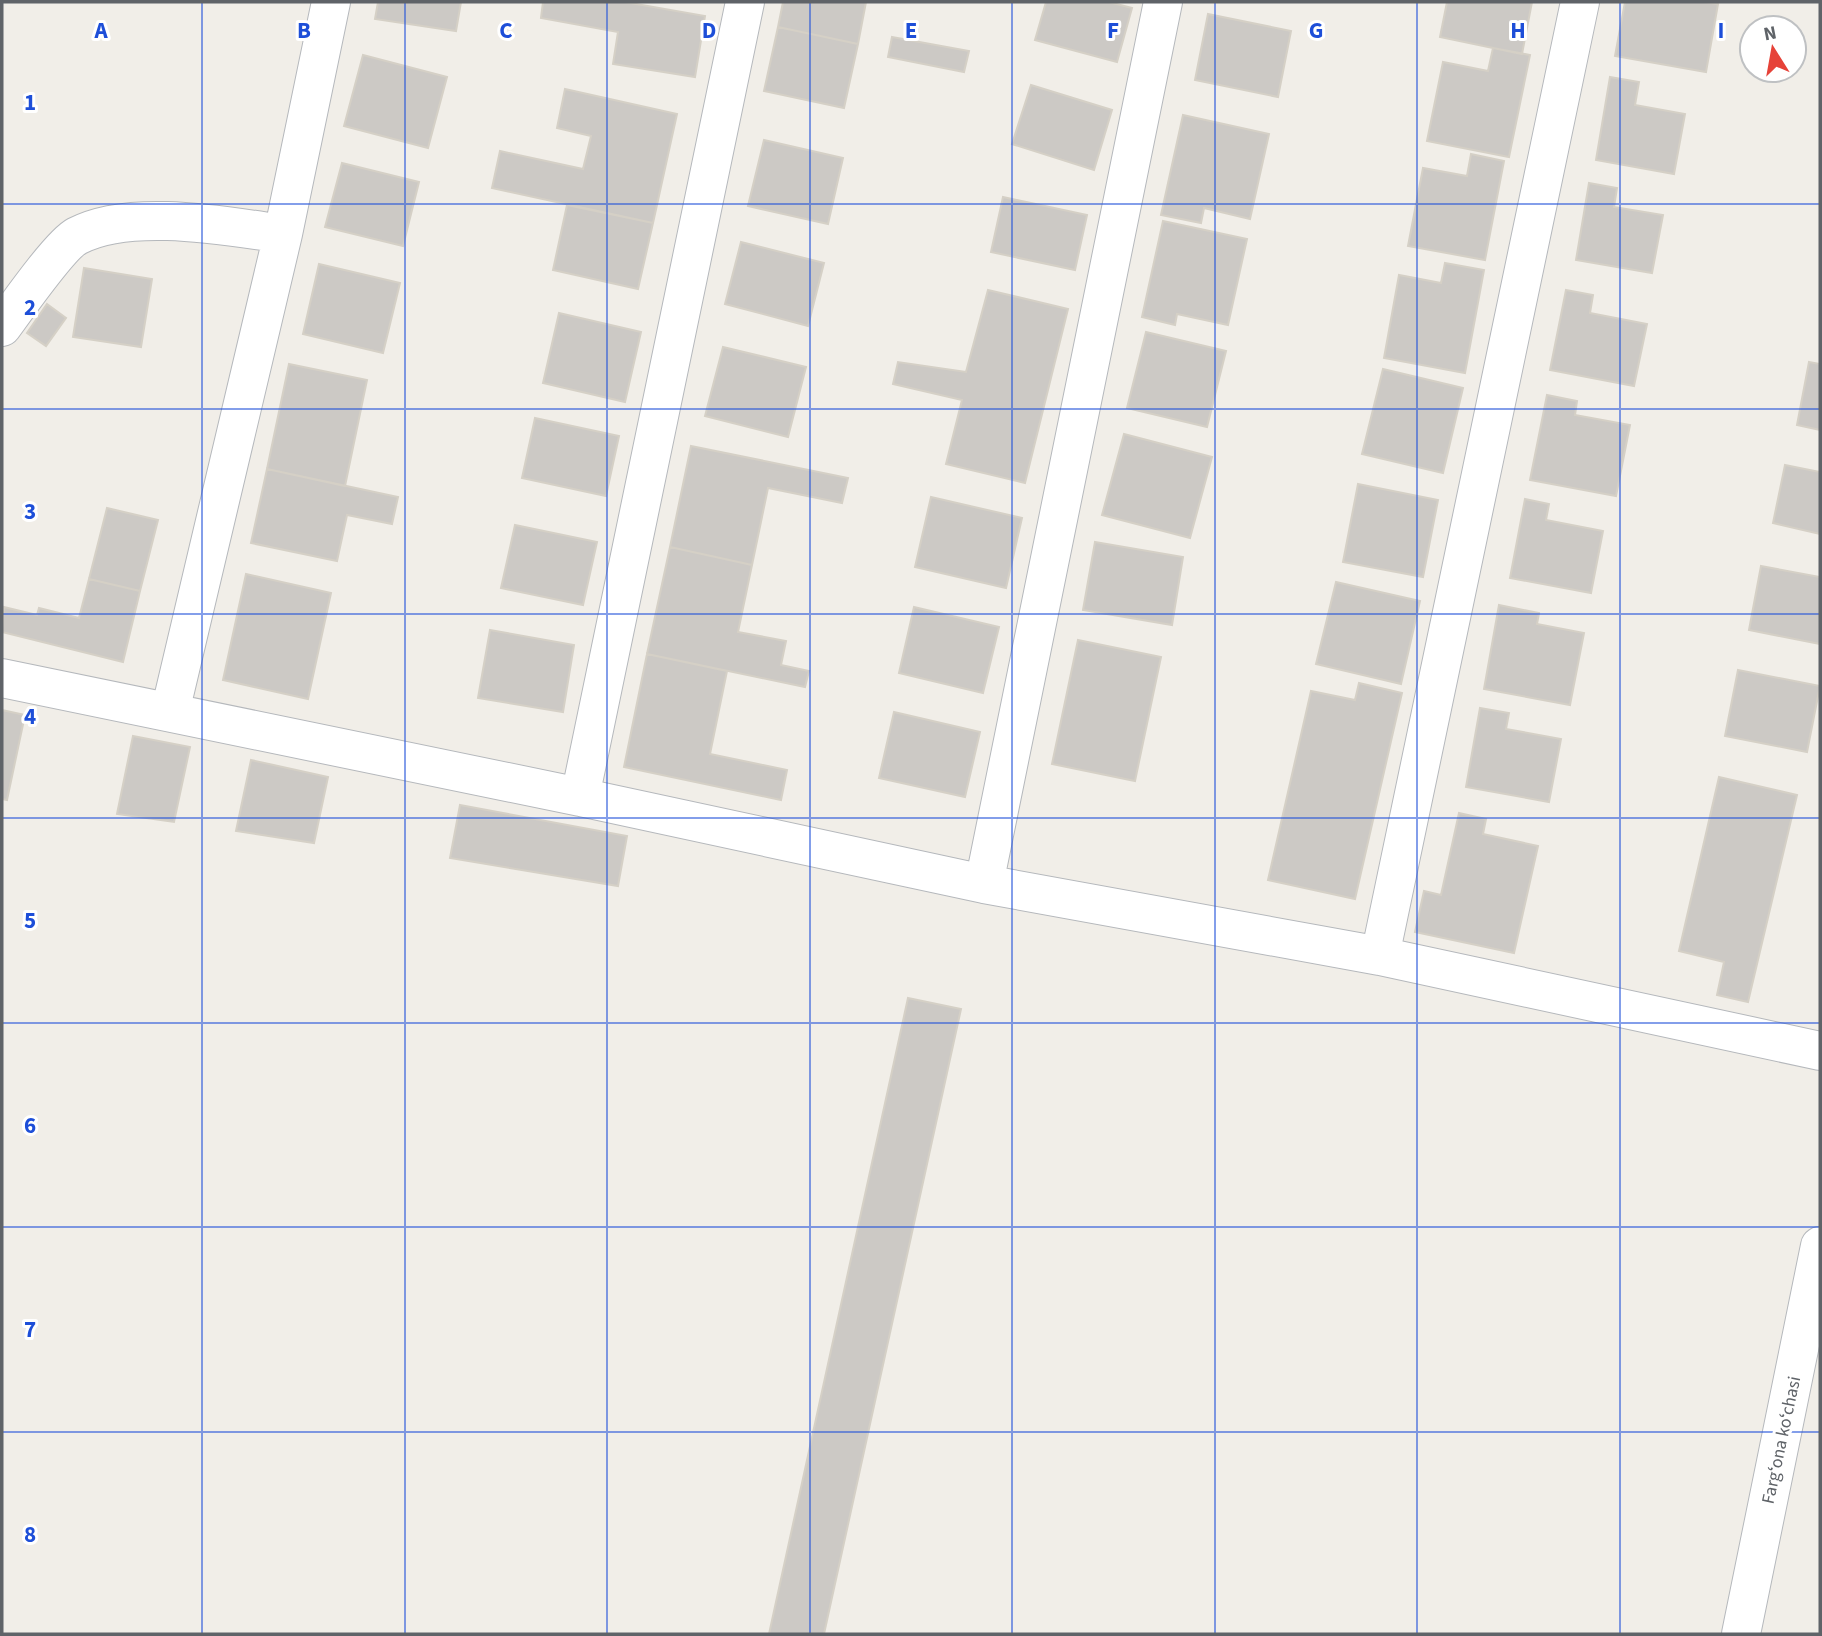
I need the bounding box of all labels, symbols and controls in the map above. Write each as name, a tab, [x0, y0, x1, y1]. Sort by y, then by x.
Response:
text: A	[93, 14, 108, 47]
text: B	[297, 14, 311, 47]
text: C	[499, 14, 513, 47]
text: D	[702, 14, 716, 47]
text: E	[905, 14, 917, 47]
text: F	[1107, 14, 1119, 47]
text: G	[1309, 14, 1323, 47]
text: H	[1510, 14, 1526, 47]
text: I	[1718, 14, 1724, 47]
north arrow	[1738, 14, 1808, 84]
text: N	[1761, 19, 1779, 48]
text: 1	[24, 86, 36, 119]
text: 2	[24, 291, 36, 324]
text: 3	[24, 495, 36, 528]
text: 4	[24, 700, 36, 733]
text: 5	[24, 904, 36, 937]
text: 6	[24, 1109, 36, 1142]
text: 7	[24, 1313, 36, 1346]
street label: Fargʻona koʻchasi	[1756, 1374, 1807, 1506]
text: 8	[24, 1518, 36, 1551]

